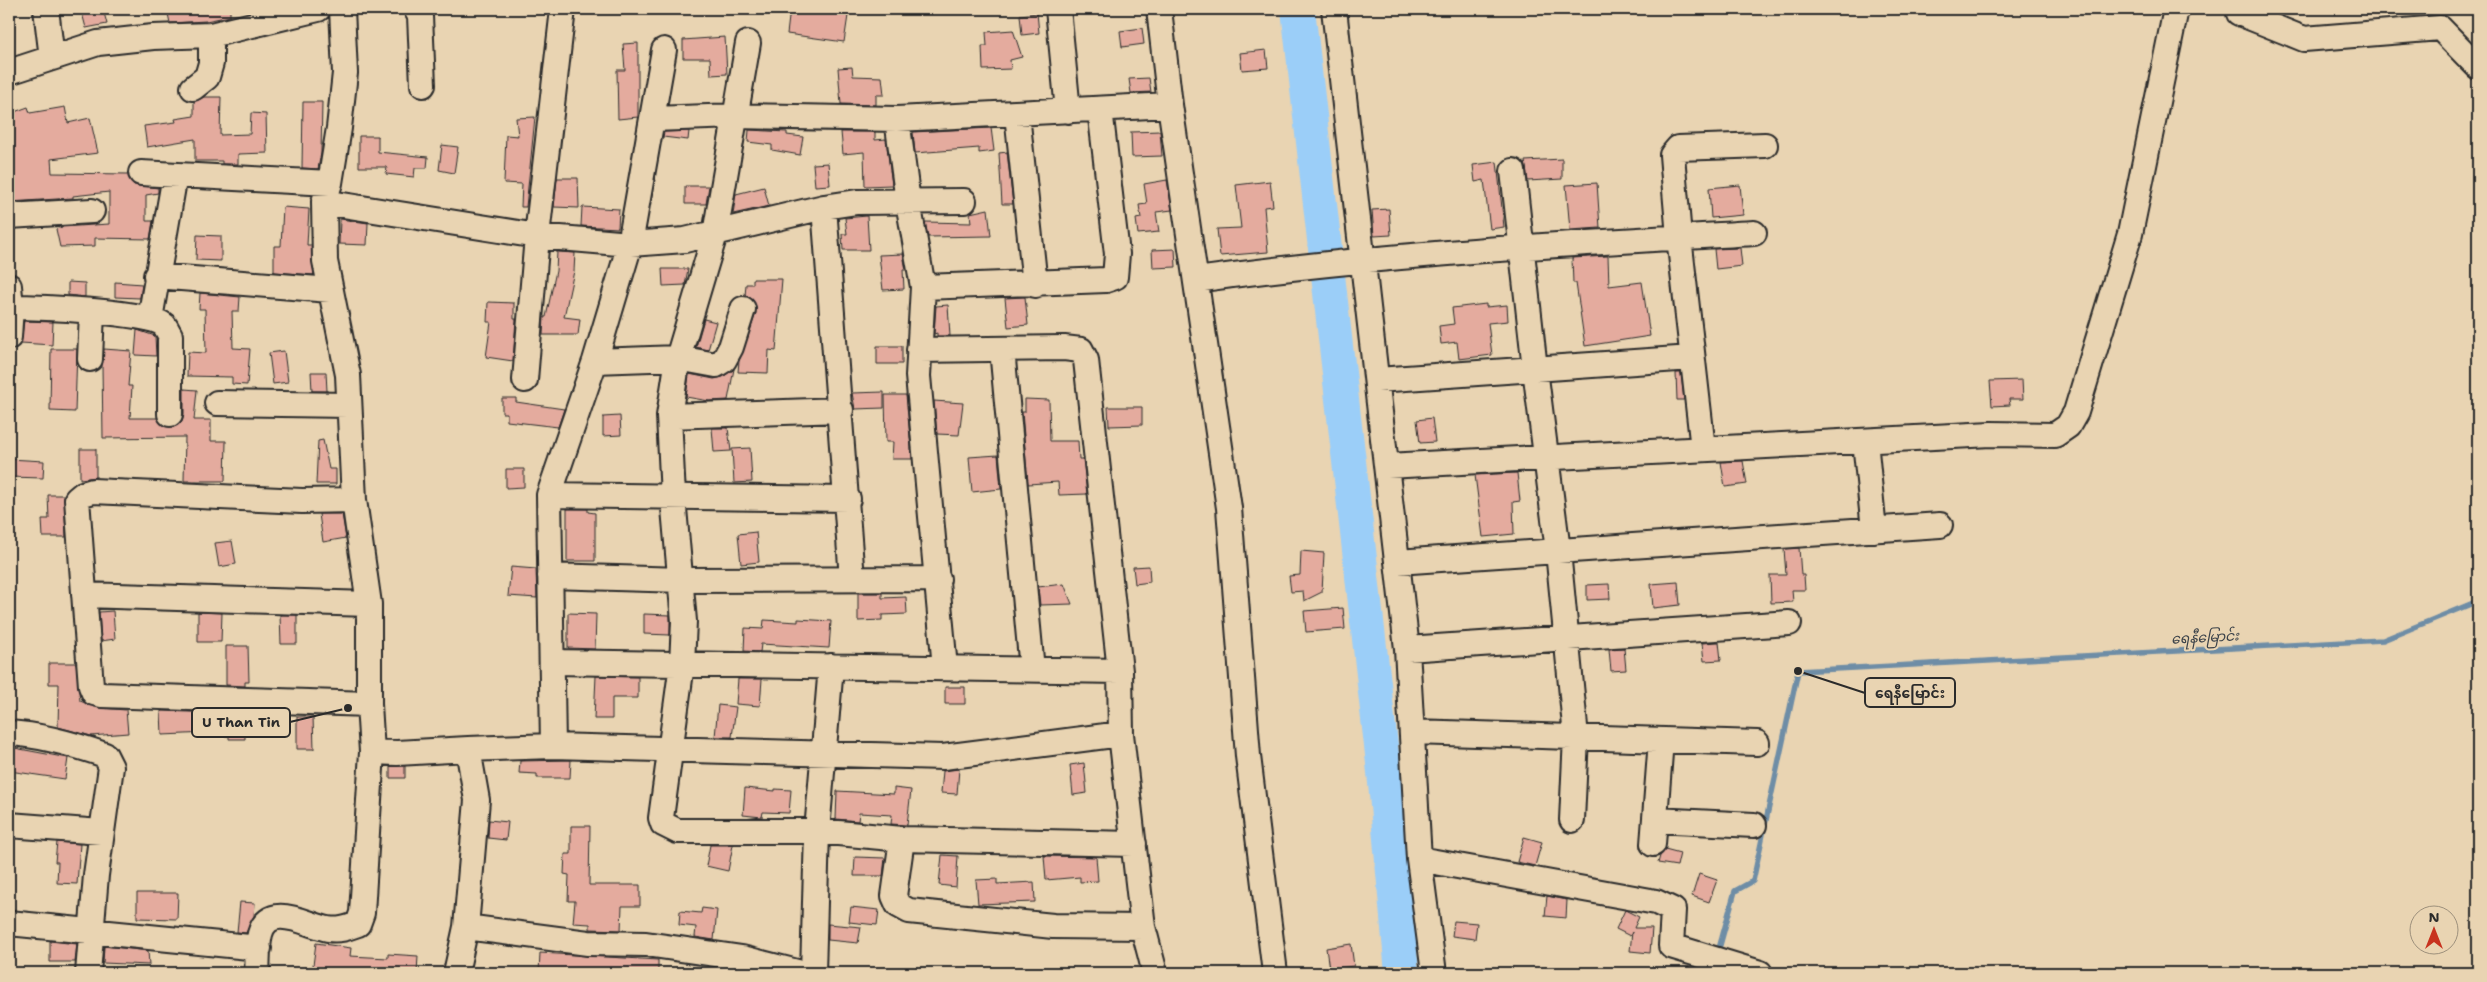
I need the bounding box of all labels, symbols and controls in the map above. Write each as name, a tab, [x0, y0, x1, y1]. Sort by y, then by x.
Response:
water label: ရေနီမြောင်း	[2171, 625, 2241, 651]
callout: ရေနီမြောင်း	[1865, 678, 1955, 707]
text: ရေနီမြောင်း	[1875, 683, 1945, 705]
callout: U Than Tin	[192, 708, 290, 737]
text: U Than Tin	[202, 713, 280, 731]
north arrow	[2410, 904, 2460, 954]
text: N	[2428, 908, 2440, 926]

